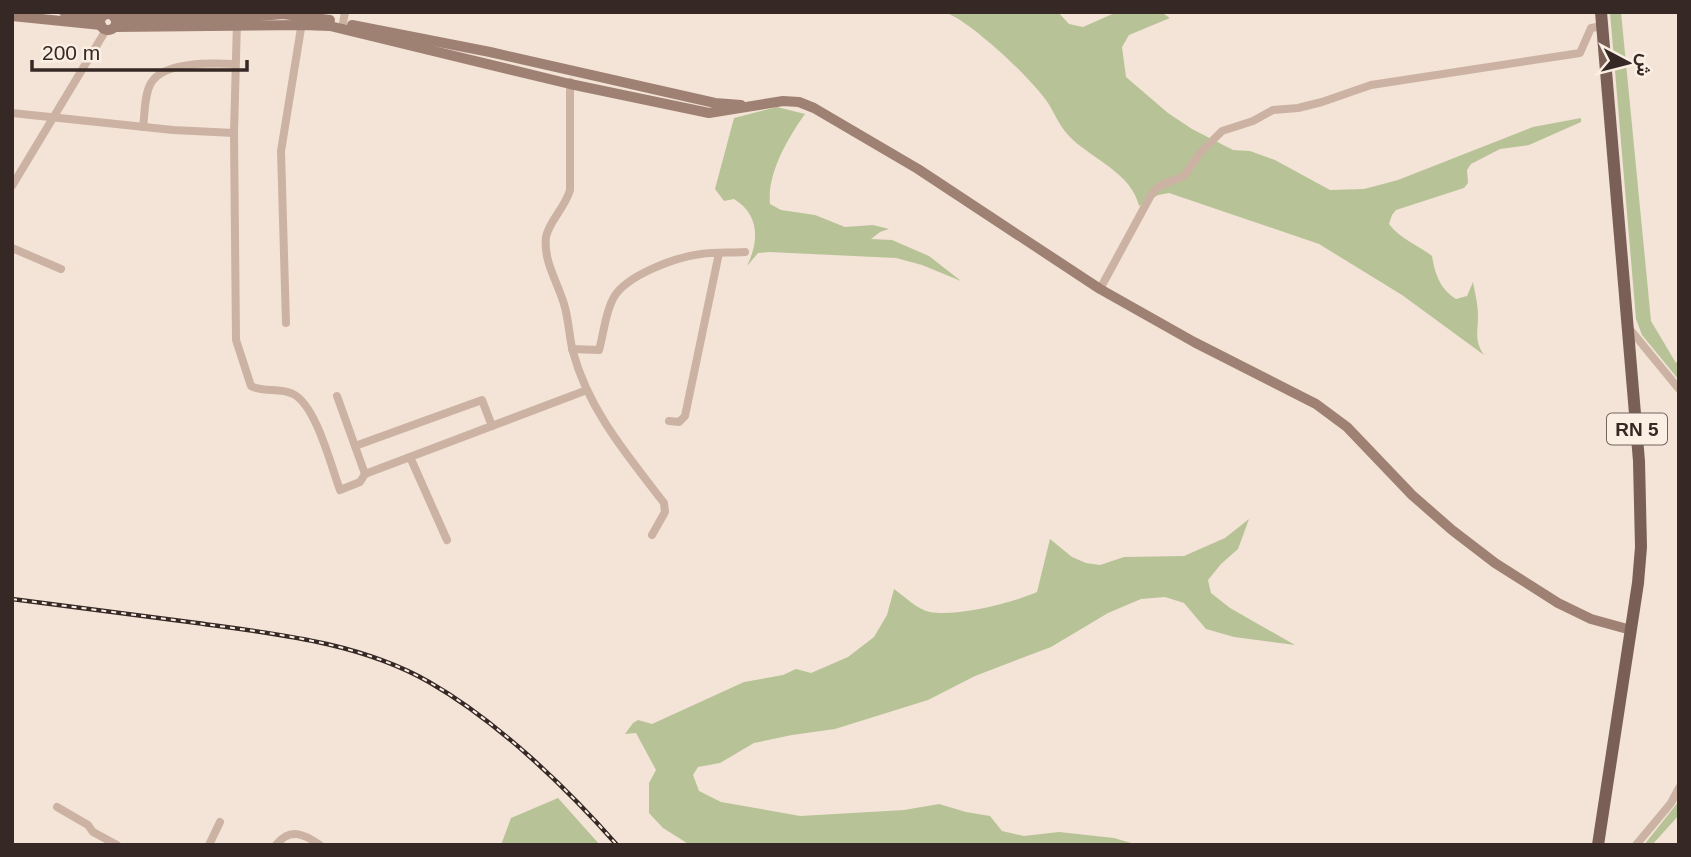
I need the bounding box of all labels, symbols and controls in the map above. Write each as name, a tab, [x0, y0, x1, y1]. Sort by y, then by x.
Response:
scale bar	[32, 28, 247, 72]
north arrow	[1593, 28, 1663, 98]
text: 200 m	[42, 41, 100, 64]
text: ش	[1632, 52, 1656, 78]
road number: RN 5	[1607, 414, 1667, 444]

